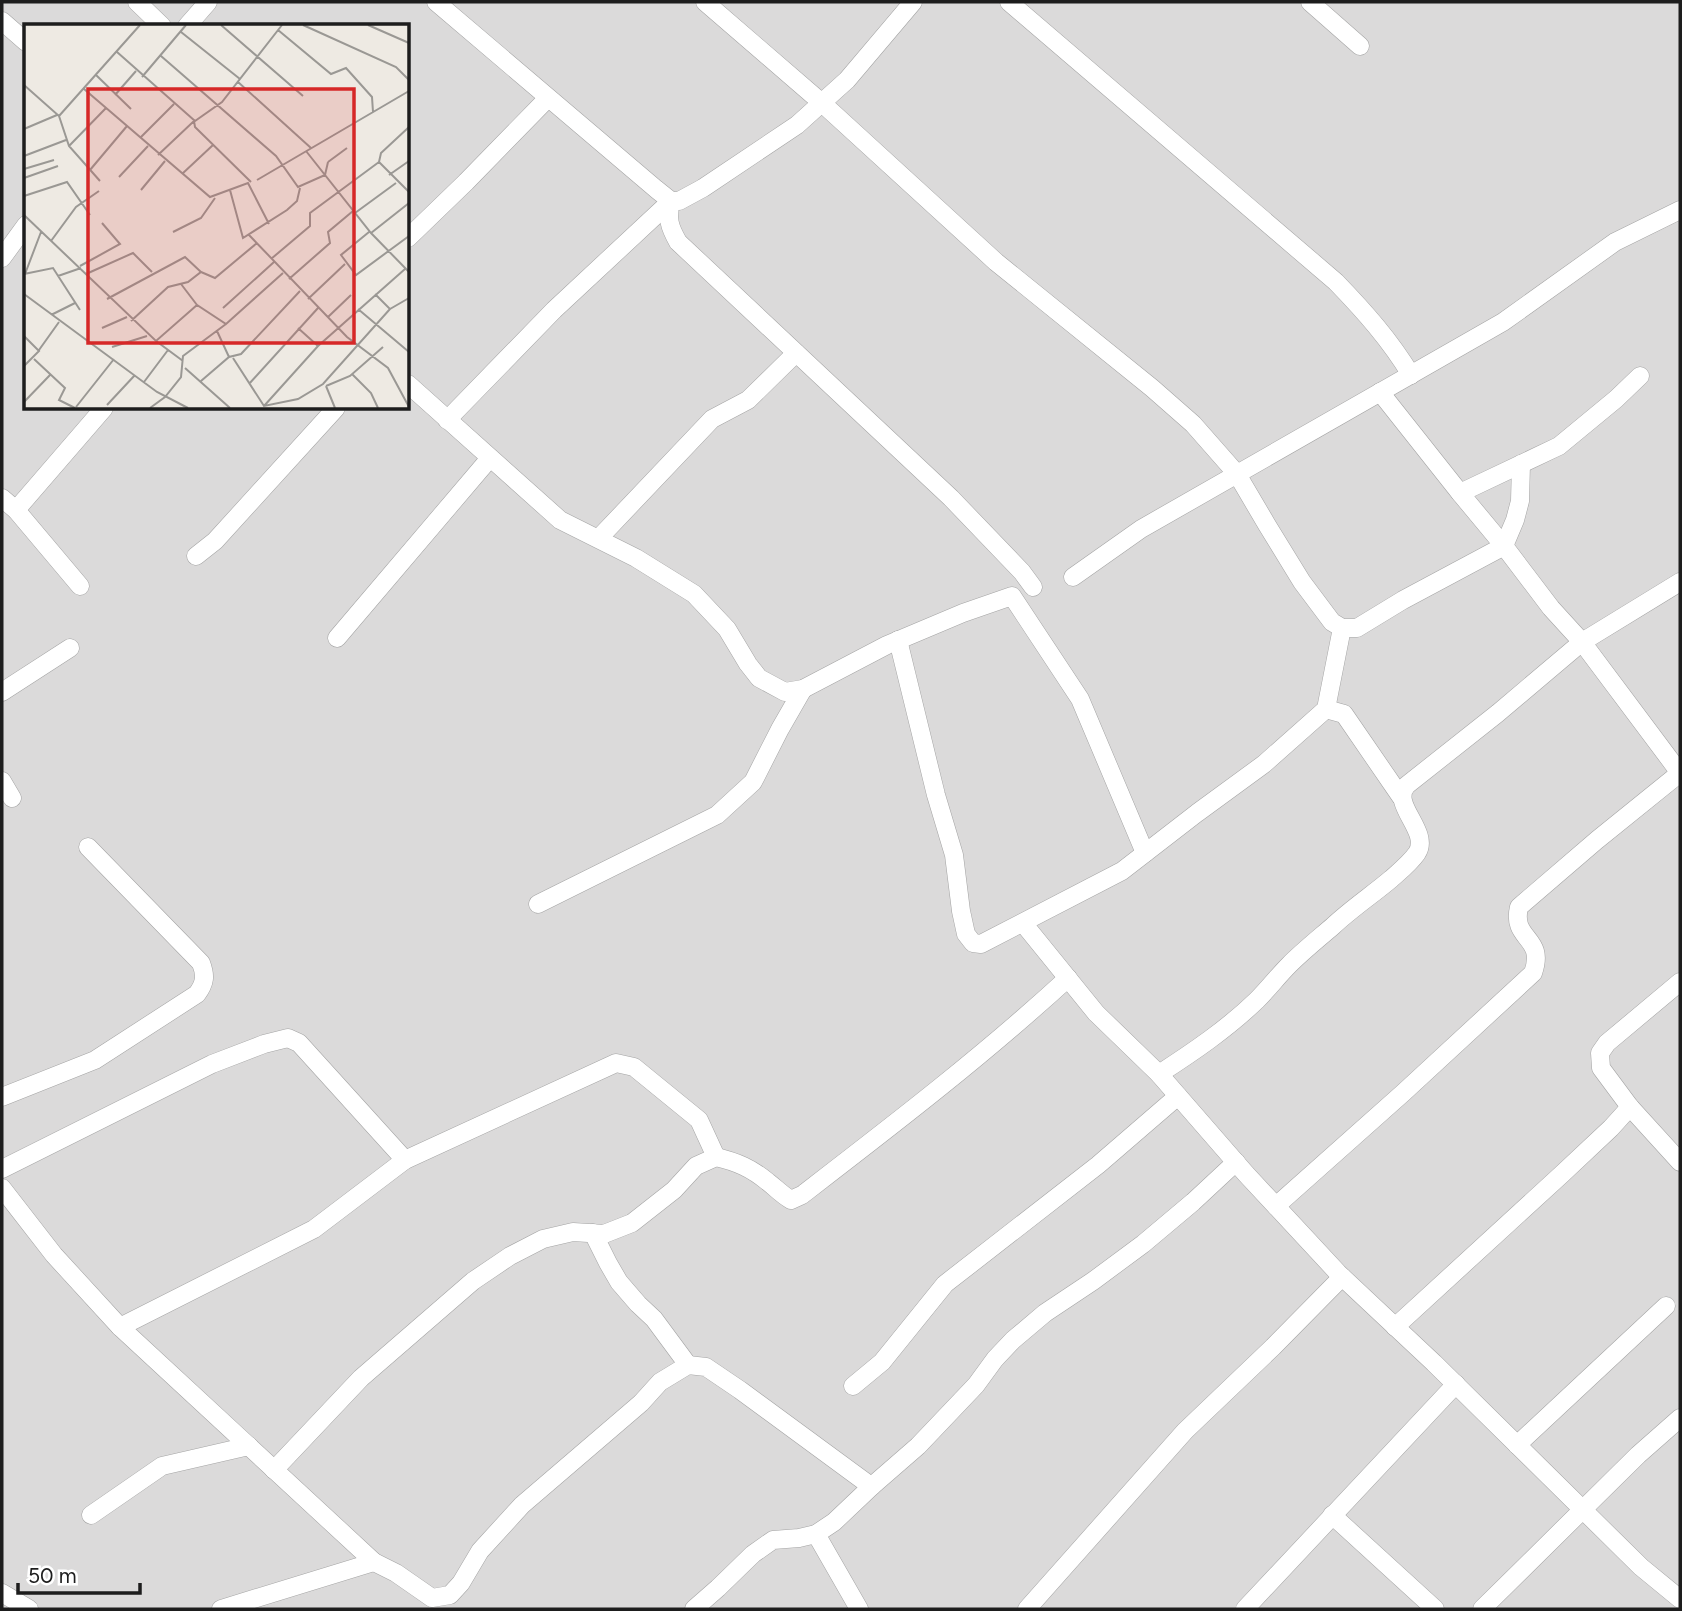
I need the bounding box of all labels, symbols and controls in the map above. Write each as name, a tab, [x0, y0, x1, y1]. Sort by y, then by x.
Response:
inset map	[24, 24, 410, 410]
scale bar	[18, 1552, 140, 1596]
text: 50 m	[28, 1563, 77, 1588]

